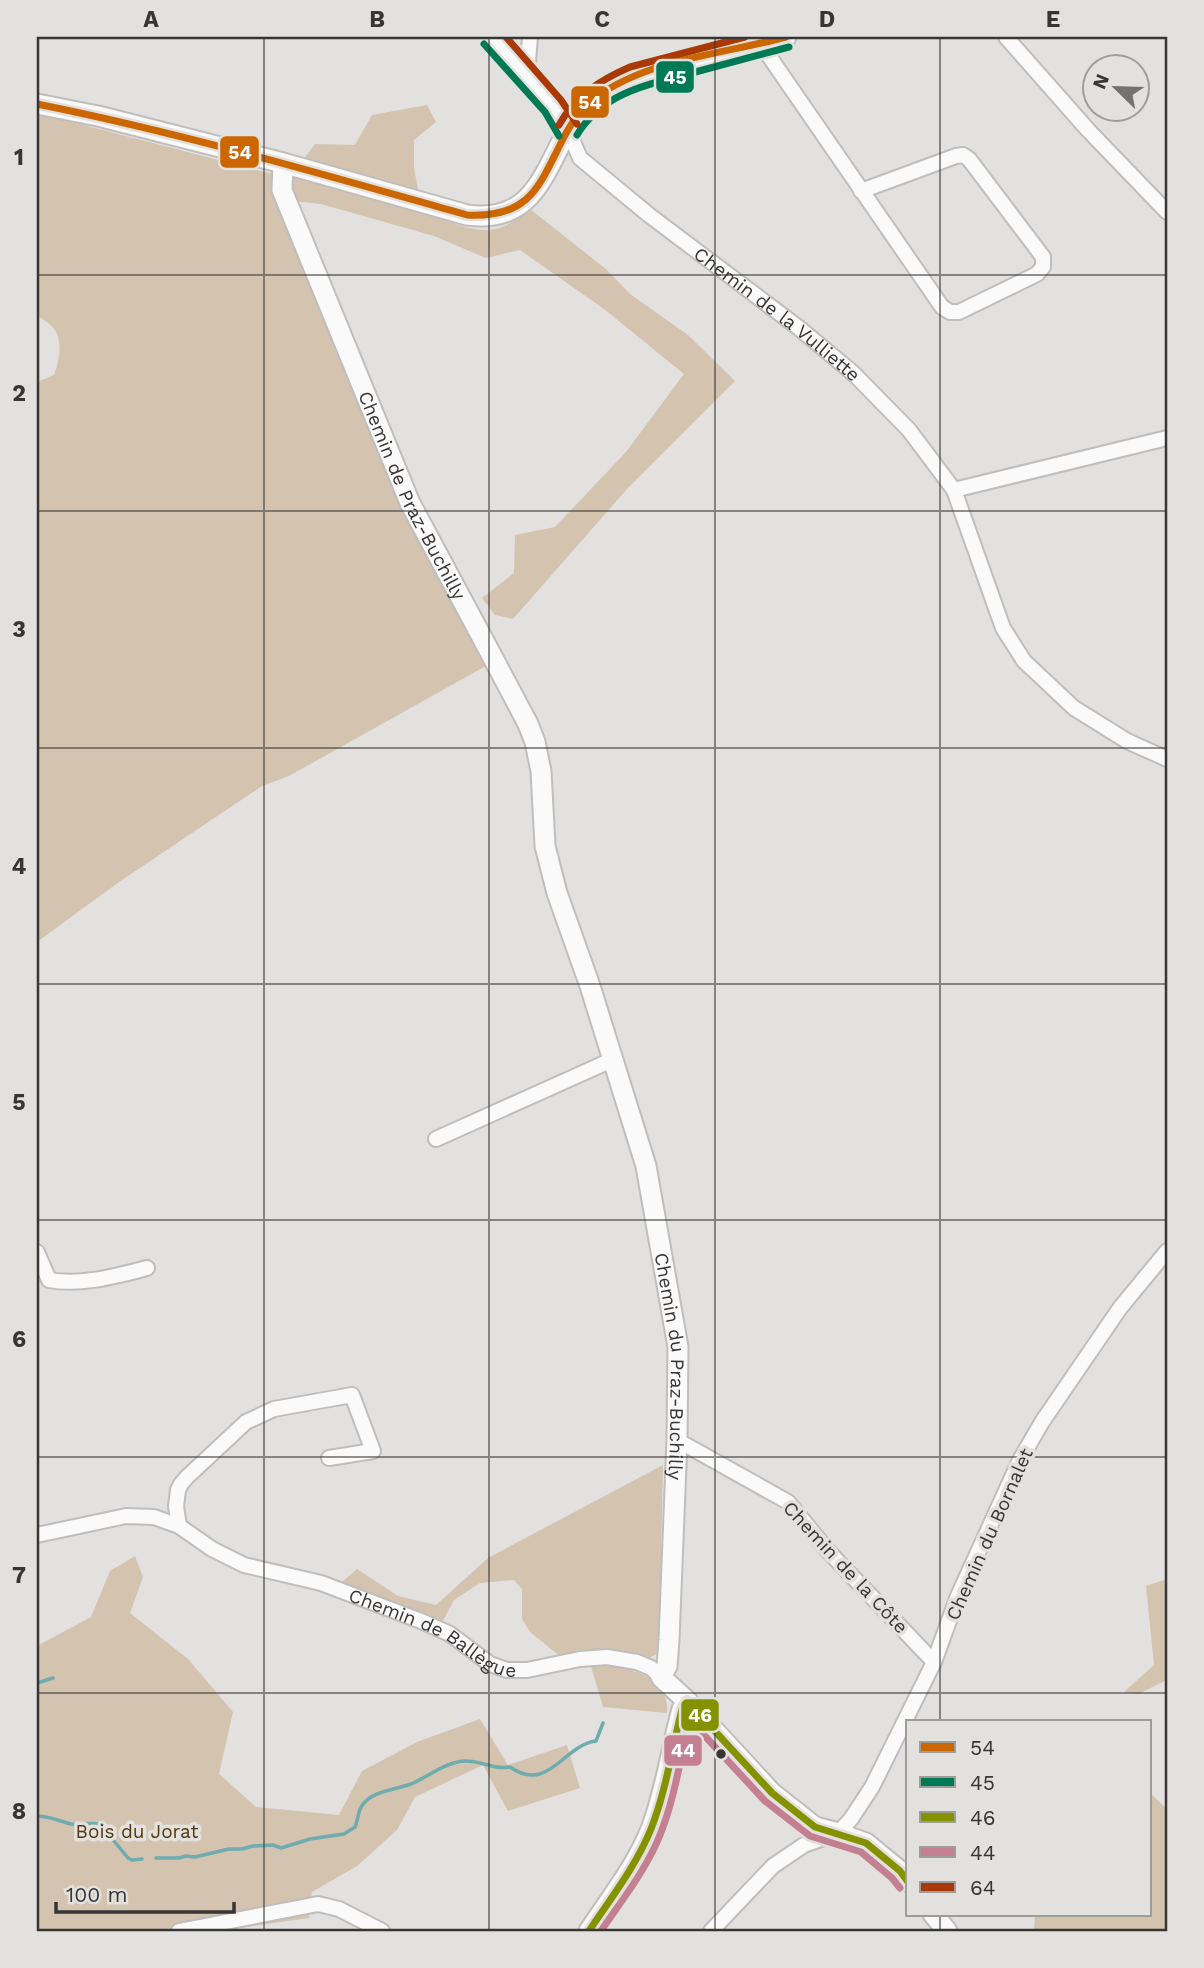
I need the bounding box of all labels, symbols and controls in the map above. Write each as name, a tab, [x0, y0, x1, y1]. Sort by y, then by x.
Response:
text: A	[143, 6, 159, 33]
text: B	[369, 6, 385, 33]
text: C	[594, 6, 610, 33]
text: D	[819, 6, 835, 33]
text: E	[1046, 6, 1060, 33]
north arrow	[1082, 52, 1152, 122]
line badge: 45	[655, 60, 695, 94]
text: 45	[663, 66, 687, 89]
text: N	[1087, 71, 1114, 93]
line badge: 54	[570, 85, 610, 119]
text: 54	[578, 91, 602, 114]
line badge: 54	[219, 135, 260, 169]
text: 54	[228, 141, 252, 164]
text: 1	[14, 144, 24, 171]
street label: Chemin de la Vulliette	[689, 242, 865, 386]
text: 2	[12, 380, 26, 407]
street label: Chemin de Praz-Buchilly	[353, 388, 471, 604]
text: 3	[12, 616, 26, 643]
text: 4	[12, 853, 27, 880]
text: 5	[12, 1089, 26, 1116]
street label: Chemin du Praz-Buchilly	[650, 1251, 690, 1481]
text: 6	[12, 1326, 26, 1353]
street label: Chemin du Bornalet	[941, 1445, 1038, 1624]
street label: Chemin de la Côte	[778, 1496, 913, 1638]
text: 7	[12, 1562, 26, 1589]
street label: Chemin de Ballègue	[345, 1584, 516, 1682]
line badge: 46	[680, 1698, 720, 1732]
text: 46	[688, 1704, 712, 1727]
legend	[906, 1720, 1152, 1916]
line badge: 44	[663, 1734, 703, 1767]
text: 54	[970, 1735, 995, 1760]
text: 44	[671, 1739, 695, 1762]
unlabelled marker	[714, 1747, 728, 1761]
text: 45	[970, 1770, 995, 1795]
text: 8	[12, 1798, 26, 1825]
text: 46	[970, 1805, 996, 1830]
park label: Bois du Jorat	[76, 1820, 198, 1843]
text: 44	[970, 1840, 996, 1865]
scale bar	[56, 1870, 234, 1914]
text: 64	[970, 1875, 996, 1900]
text: 100 m	[66, 1882, 128, 1907]

